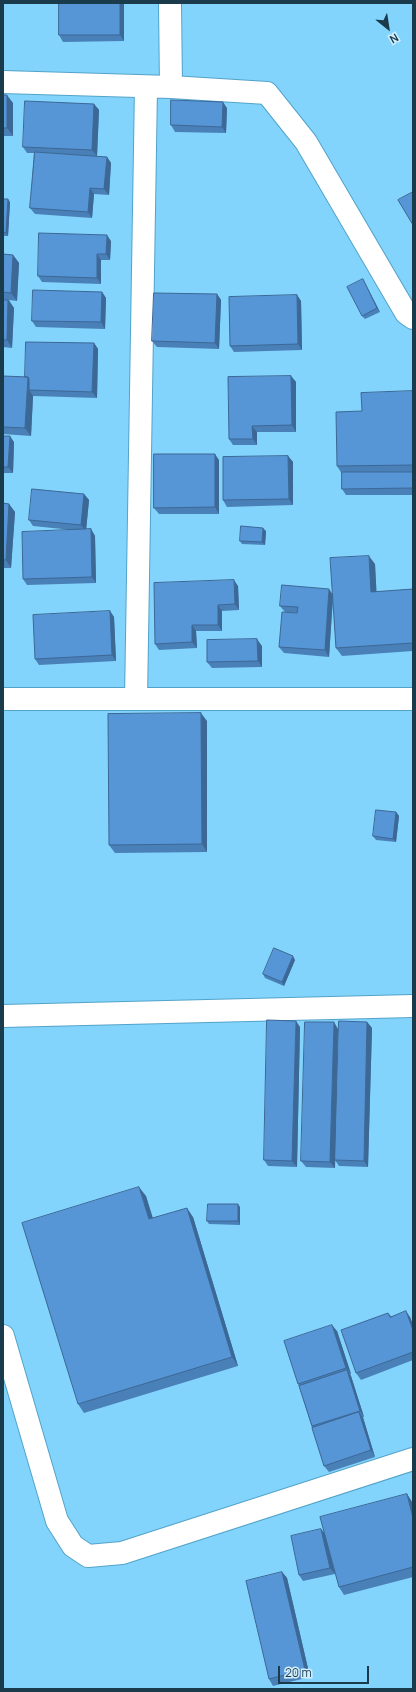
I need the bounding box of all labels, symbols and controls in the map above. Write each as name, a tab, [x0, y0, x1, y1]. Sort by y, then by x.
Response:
north arrow	[368, 8, 408, 48]
text: N	[387, 30, 401, 47]
scale bar	[280, 1658, 371, 1684]
text: 20 m	[285, 1664, 312, 1681]

